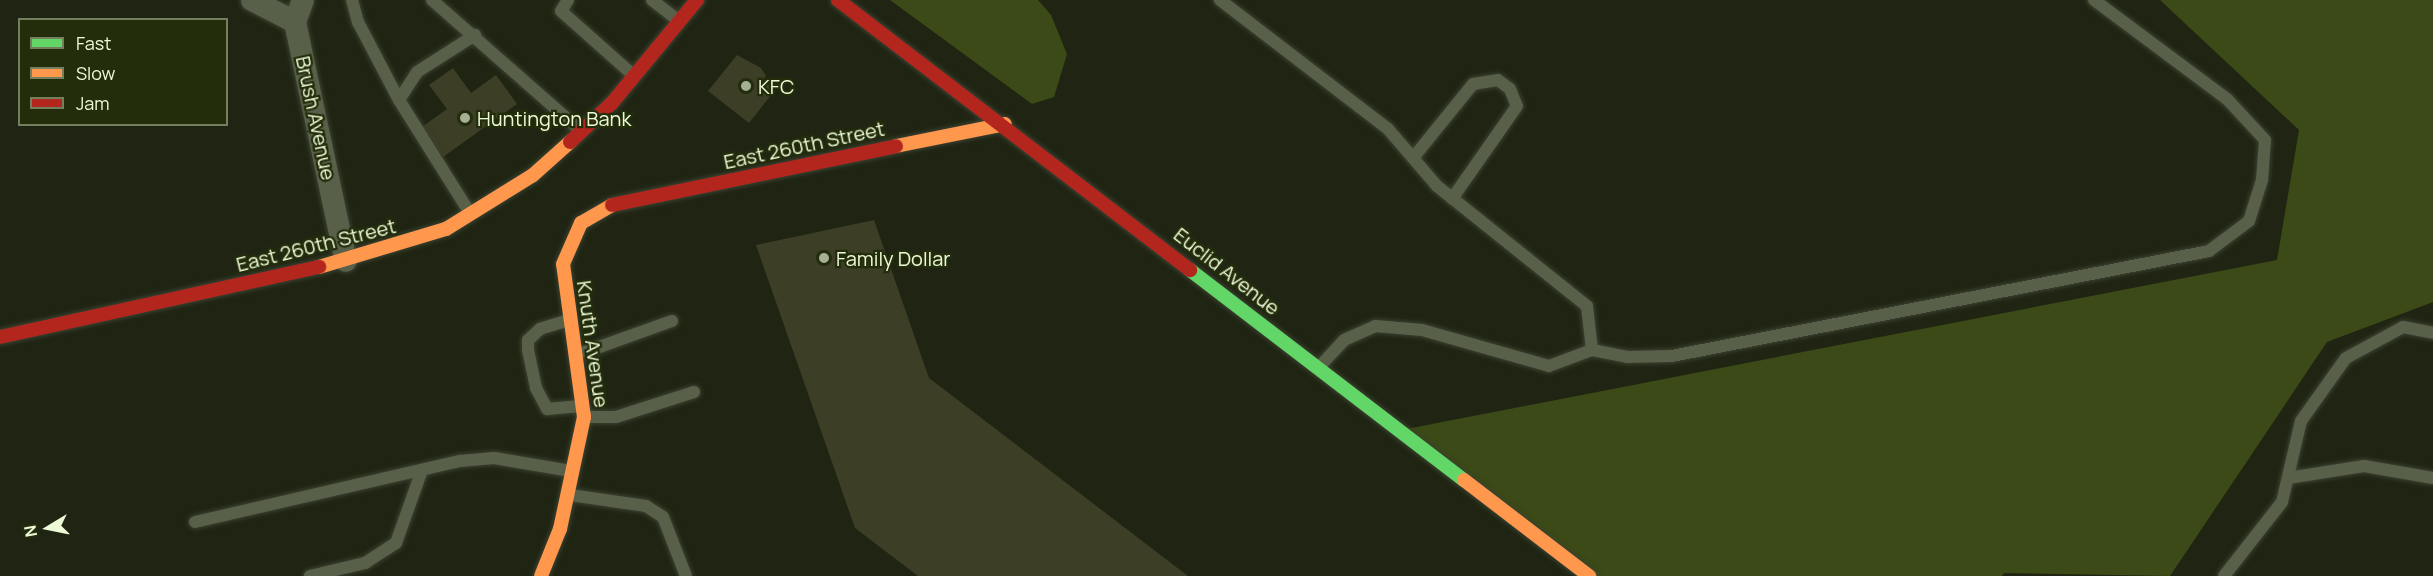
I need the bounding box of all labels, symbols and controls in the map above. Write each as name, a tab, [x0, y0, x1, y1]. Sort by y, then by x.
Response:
legend	[18, 18, 228, 126]
text: Fast	[76, 31, 111, 55]
street label: Brush Avenue	[291, 54, 341, 182]
text: Slow	[76, 61, 115, 85]
place label: KFC	[758, 74, 794, 98]
marker: KFC	[739, 79, 753, 93]
text: Jam	[76, 91, 110, 115]
place label: Huntington Bank	[477, 106, 631, 130]
marker: Huntington Bank	[458, 111, 472, 125]
street label: East 260th Street	[721, 116, 887, 174]
street label: East 260th Street	[234, 214, 398, 276]
street label: Euclid Avenue	[1169, 222, 1285, 320]
place label: Family Dollar	[836, 246, 951, 270]
marker: Family Dollar	[817, 251, 831, 265]
street label: Knuth Avenue	[572, 279, 614, 409]
north arrow	[18, 498, 78, 558]
text: N	[18, 524, 42, 539]

